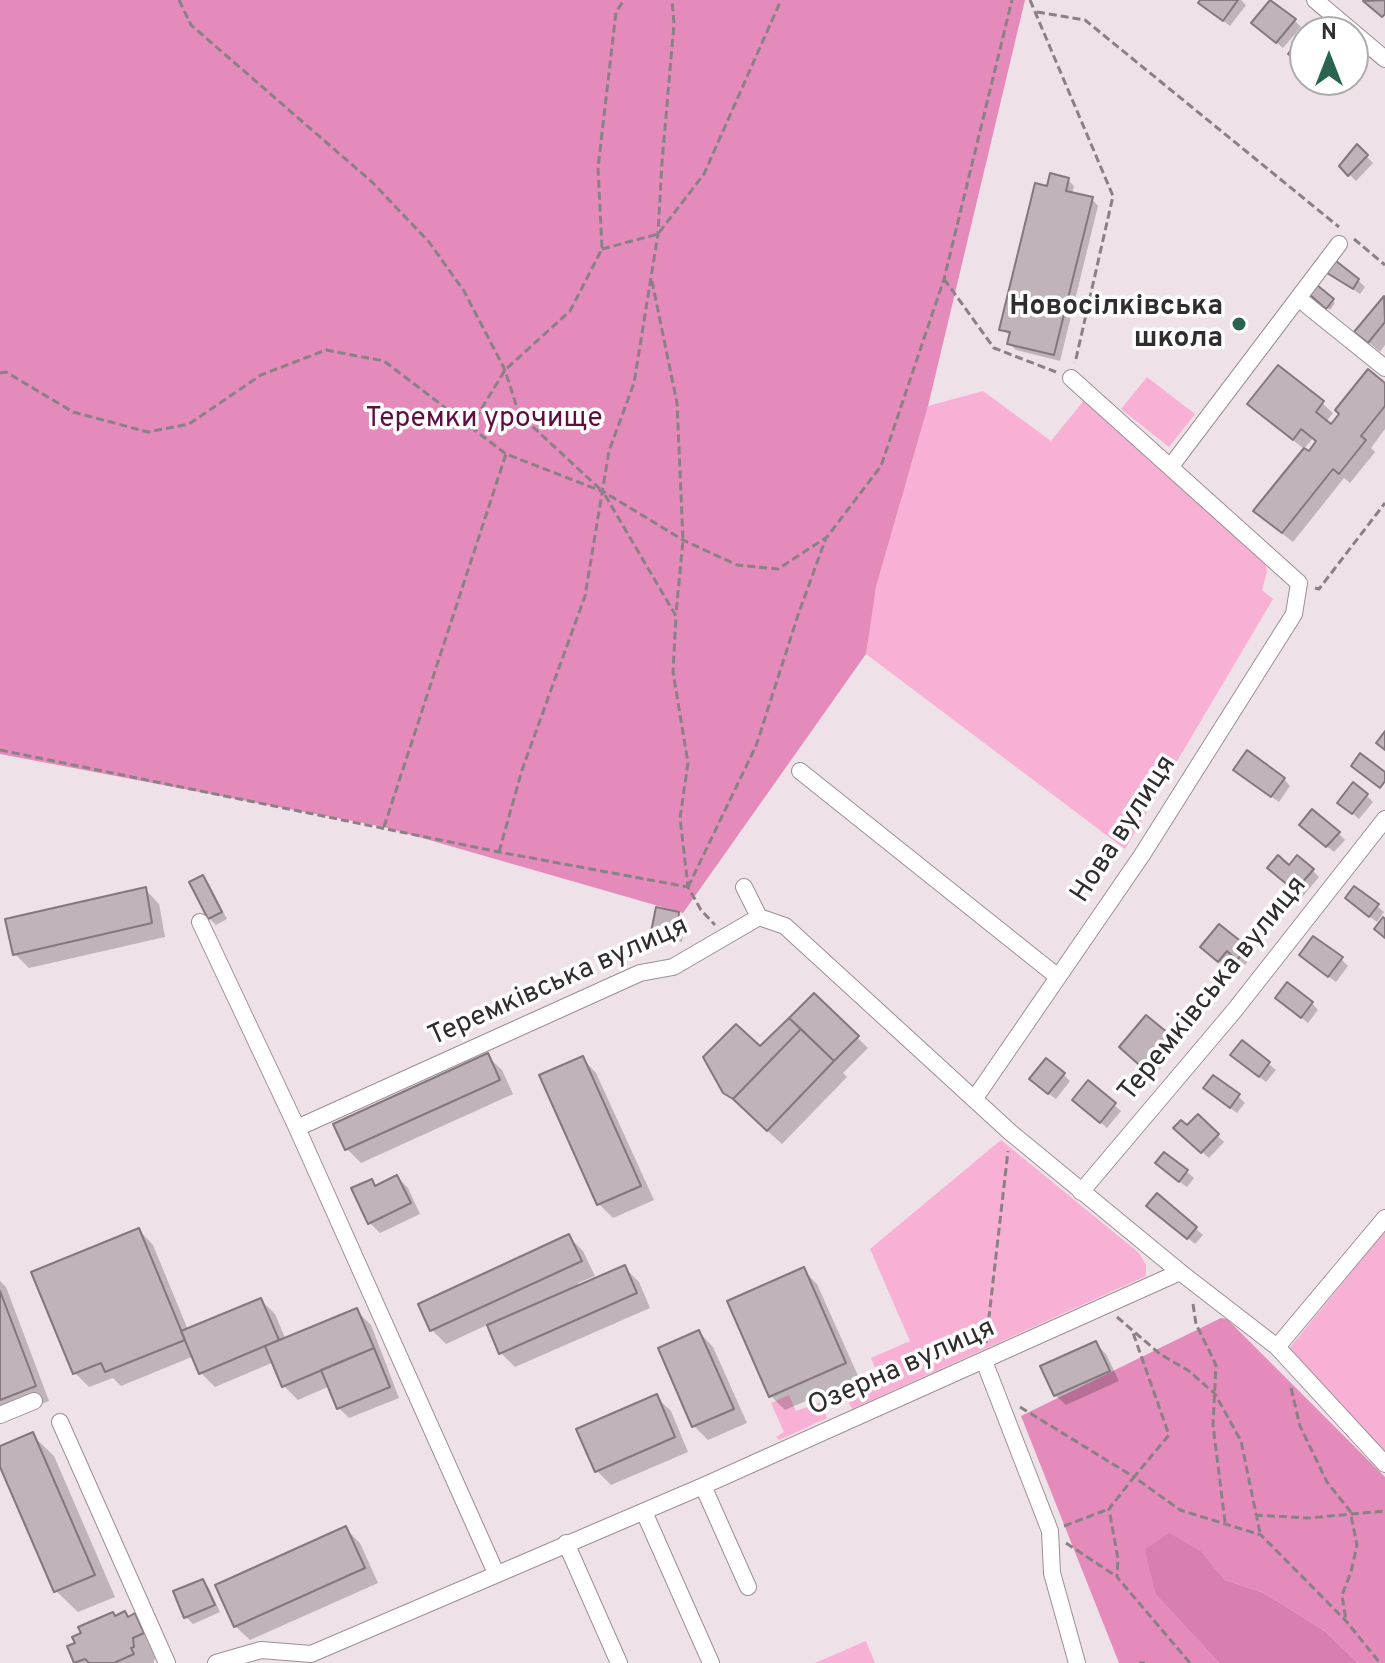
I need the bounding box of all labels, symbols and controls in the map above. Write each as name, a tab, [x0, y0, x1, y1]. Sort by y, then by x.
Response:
north arrow	[1289, 16, 1369, 96]
text: N	[1321, 20, 1337, 47]
place label: Новосілківська школа	[1009, 291, 1223, 357]
marker: Новосілківська школа	[1230, 315, 1248, 333]
park label: Теремки урочище	[366, 403, 602, 437]
street label: Нова вулиця	[1065, 750, 1185, 910]
street label: Теремківська вулиця	[1113, 870, 1315, 1110]
street label: Теремківська вулиця	[424, 911, 694, 1055]
street label: Озерна вулиця	[803, 1313, 1001, 1425]

